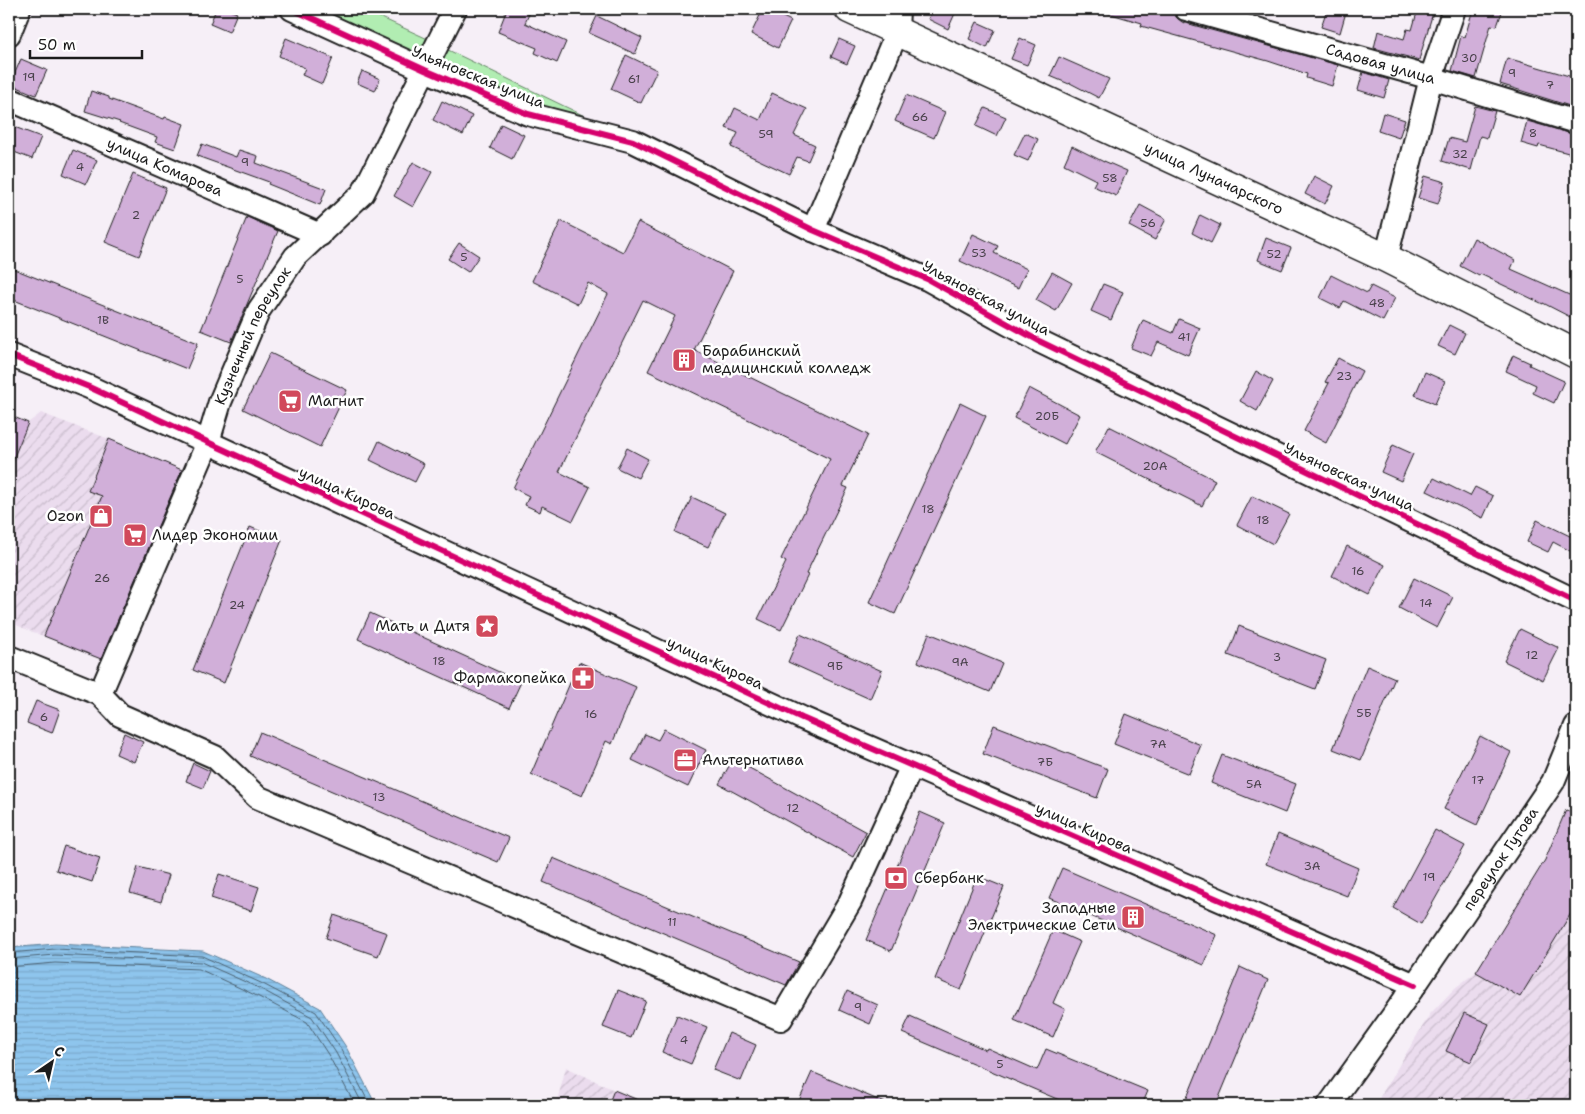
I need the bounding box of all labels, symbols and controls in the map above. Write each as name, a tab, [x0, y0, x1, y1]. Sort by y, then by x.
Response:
scale bar	[30, 28, 142, 60]
text: 50 m	[38, 35, 76, 55]
street label: Садовая улица	[1323, 39, 1438, 89]
street label: Ульяновская улица	[409, 41, 548, 113]
house number: 30	[1461, 50, 1477, 66]
house number: 9	[1508, 65, 1516, 81]
house number: 19	[23, 69, 35, 85]
house number: 61	[628, 71, 640, 87]
house number: 7	[1546, 77, 1554, 93]
house number: 66	[912, 109, 928, 125]
house number: 8	[1529, 125, 1537, 141]
house number: 59	[758, 126, 774, 142]
street label: улица Комарова	[104, 133, 226, 201]
street label: улица Луначарского	[1141, 137, 1287, 219]
house number: 32	[1452, 146, 1468, 162]
house number: 9	[241, 154, 249, 170]
house number: 4	[76, 159, 84, 175]
house number: 58	[1102, 170, 1118, 186]
house number: 2	[132, 207, 140, 223]
house number: 56	[1140, 215, 1156, 231]
house number: 53	[971, 245, 987, 261]
house number: 52	[1266, 246, 1282, 262]
house number: 5	[460, 249, 468, 265]
street label: Ульяновская улица	[919, 256, 1054, 340]
street label: Кузнечный переулок	[210, 263, 296, 408]
house number: 5	[236, 271, 244, 287]
house number: 48	[1369, 295, 1385, 311]
house number: 1В	[97, 312, 109, 328]
house number: 41	[1178, 329, 1190, 345]
place label: Барабинский медицинский колледж	[702, 341, 871, 378]
building icon: Барабинский медицинский колледж	[671, 347, 697, 373]
house number: 23	[1336, 368, 1352, 384]
supermarket icon: Магнит	[277, 388, 303, 414]
place label: Магнит	[308, 391, 364, 411]
house number: 20Б	[1035, 408, 1059, 424]
street label: Ульяновская улица	[1281, 438, 1418, 516]
house number: 20А	[1142, 458, 1168, 474]
street label: улица Кирова	[296, 462, 399, 524]
house number: 18	[921, 501, 935, 517]
shop icon: Ozon	[88, 503, 114, 529]
place label: Ozon	[47, 506, 84, 526]
house number: 18	[1256, 512, 1270, 528]
supermarket icon: Лидер Экономии	[122, 522, 148, 548]
place label: Лидер Экономии	[152, 525, 278, 545]
house number: 16	[1351, 563, 1365, 579]
house number: 26	[94, 570, 110, 586]
house number: 14	[1420, 595, 1432, 611]
house number: 24	[229, 597, 245, 613]
place icon: Мать и Дитя	[474, 613, 500, 639]
place label: Мать и Дитя	[375, 616, 470, 636]
street label: улица Кирова	[664, 632, 767, 694]
house number: 12	[1526, 647, 1538, 663]
house number: 3	[1273, 649, 1281, 665]
house number: 18	[432, 653, 446, 669]
house number: 9А	[951, 654, 969, 670]
house number: 9Б	[827, 658, 843, 674]
pharmacy icon: Фармакопейка	[570, 665, 596, 691]
place label: Фармакопейка	[454, 668, 567, 688]
house number: 5Б	[1356, 705, 1372, 721]
house number: 16	[584, 706, 598, 722]
house number: 6	[40, 709, 48, 725]
house number: 7А	[1149, 736, 1167, 752]
office icon: Альтернатива	[672, 747, 698, 773]
place label: Альтернатива	[702, 750, 804, 770]
house number: 7Б	[1037, 754, 1053, 770]
house number: 17	[1472, 772, 1484, 788]
house number: 5А	[1246, 776, 1262, 792]
house number: 13	[373, 789, 385, 805]
street label: улица Кирова	[1032, 798, 1136, 859]
house number: 12	[787, 800, 799, 816]
street label: переулок Гутова	[1458, 803, 1543, 915]
house number: 3А	[1303, 858, 1321, 874]
bank icon: Сбербанк	[883, 865, 909, 891]
place label: Сбербанк	[914, 868, 984, 888]
house number: 19	[1423, 869, 1435, 885]
place label: Западные Электрические Сети	[968, 898, 1116, 935]
building icon: Западные Электрические Сети	[1120, 904, 1146, 930]
house number: 11	[667, 914, 677, 930]
house number: 9	[854, 999, 862, 1015]
house number: 4	[680, 1032, 688, 1048]
north arrow	[28, 1036, 78, 1086]
text: С	[51, 1041, 68, 1061]
house number: 5	[996, 1056, 1004, 1072]

